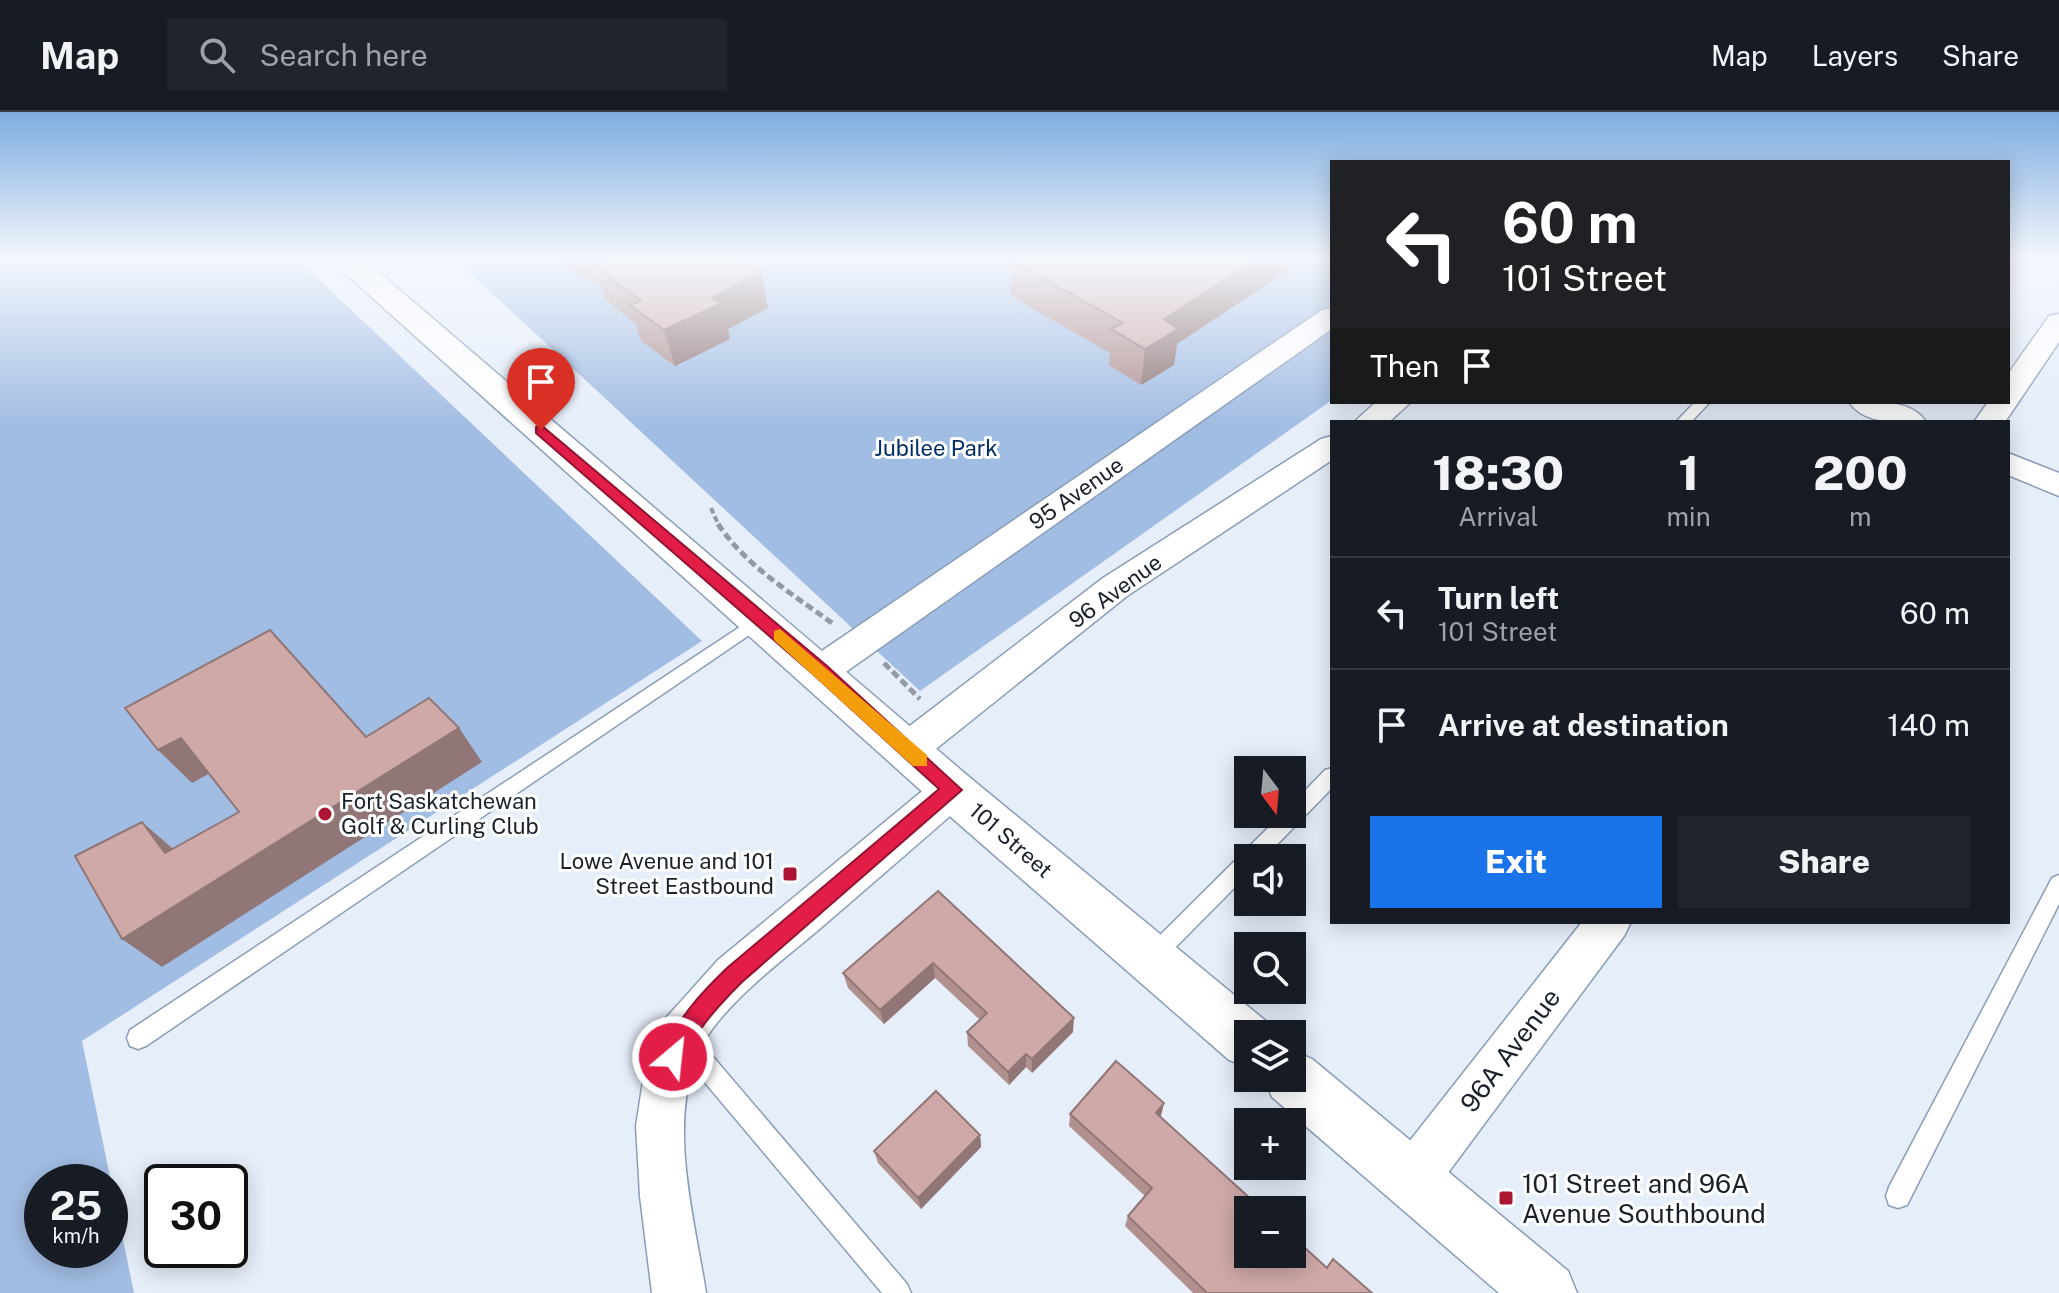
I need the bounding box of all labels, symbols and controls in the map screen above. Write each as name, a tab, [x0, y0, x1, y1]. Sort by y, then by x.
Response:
search box	[167, 19, 727, 91]
text: Map	[40, 33, 119, 78]
icon: search	[195, 33, 239, 77]
text: Search here	[259, 37, 428, 73]
text: Map	[1711, 39, 1768, 72]
text: Layers	[1812, 39, 1898, 72]
text: Share	[1942, 39, 2019, 72]
text: 60 m	[1502, 190, 1638, 256]
icon: left	[1370, 192, 1474, 296]
text: 101 Street	[1502, 257, 1667, 299]
icon: arrive	[1455, 344, 1499, 388]
pin	[507, 348, 575, 430]
text: Then	[1370, 348, 1439, 384]
icon: arrive	[519, 360, 563, 404]
park label: Jubilee Park	[874, 435, 998, 461]
text: 18:30	[1432, 444, 1564, 501]
text: 1	[1678, 444, 1699, 501]
text: 200	[1813, 444, 1908, 501]
street label: 95 Avenue	[1024, 451, 1128, 535]
text: Arrival	[1458, 501, 1538, 532]
text: min	[1667, 501, 1711, 532]
text: m	[1849, 501, 1872, 532]
street label: 96 Avenue	[1064, 549, 1166, 633]
text: Turn left	[1438, 580, 1559, 616]
icon: left	[1370, 591, 1414, 635]
text: 60 m	[1900, 595, 1970, 631]
text: 101 Street	[1438, 616, 1557, 647]
icon: arrive	[1370, 703, 1414, 747]
text: Arrive at destination	[1438, 707, 1729, 743]
text: 140 m	[1887, 707, 1970, 743]
north arrow	[1234, 756, 1306, 828]
map controls	[1234, 756, 1306, 1268]
place label: Fort Saskatchewan Golf & Curling Club	[341, 788, 539, 839]
street label: 101 Street	[964, 797, 1058, 883]
marker: Fort Saskatchewan Golf & Curling Club	[316, 805, 334, 823]
button: Exit	[1370, 816, 1662, 908]
button: Share	[1678, 816, 1970, 908]
button: sound	[1234, 844, 1306, 916]
place label: Lowe Avenue and 101 Street Eastbound	[559, 848, 774, 899]
marker: Lowe Avenue and 101 Street Eastbound	[781, 865, 799, 883]
button: search	[1234, 932, 1306, 1004]
street label: 96A Avenue	[1454, 982, 1566, 1118]
position arrow	[631, 1015, 715, 1099]
button: layers	[1234, 1020, 1306, 1092]
button: +	[1234, 1108, 1306, 1180]
speed limit sign: 30	[144, 1164, 248, 1268]
place label: 101 Street and 96A Avenue Southbound	[1522, 1168, 1766, 1229]
text: 25	[50, 1182, 102, 1229]
marker: 101 Street and 96A Avenue Southbound	[1497, 1189, 1515, 1207]
button: −	[1234, 1196, 1306, 1268]
text: km/h	[52, 1224, 100, 1248]

